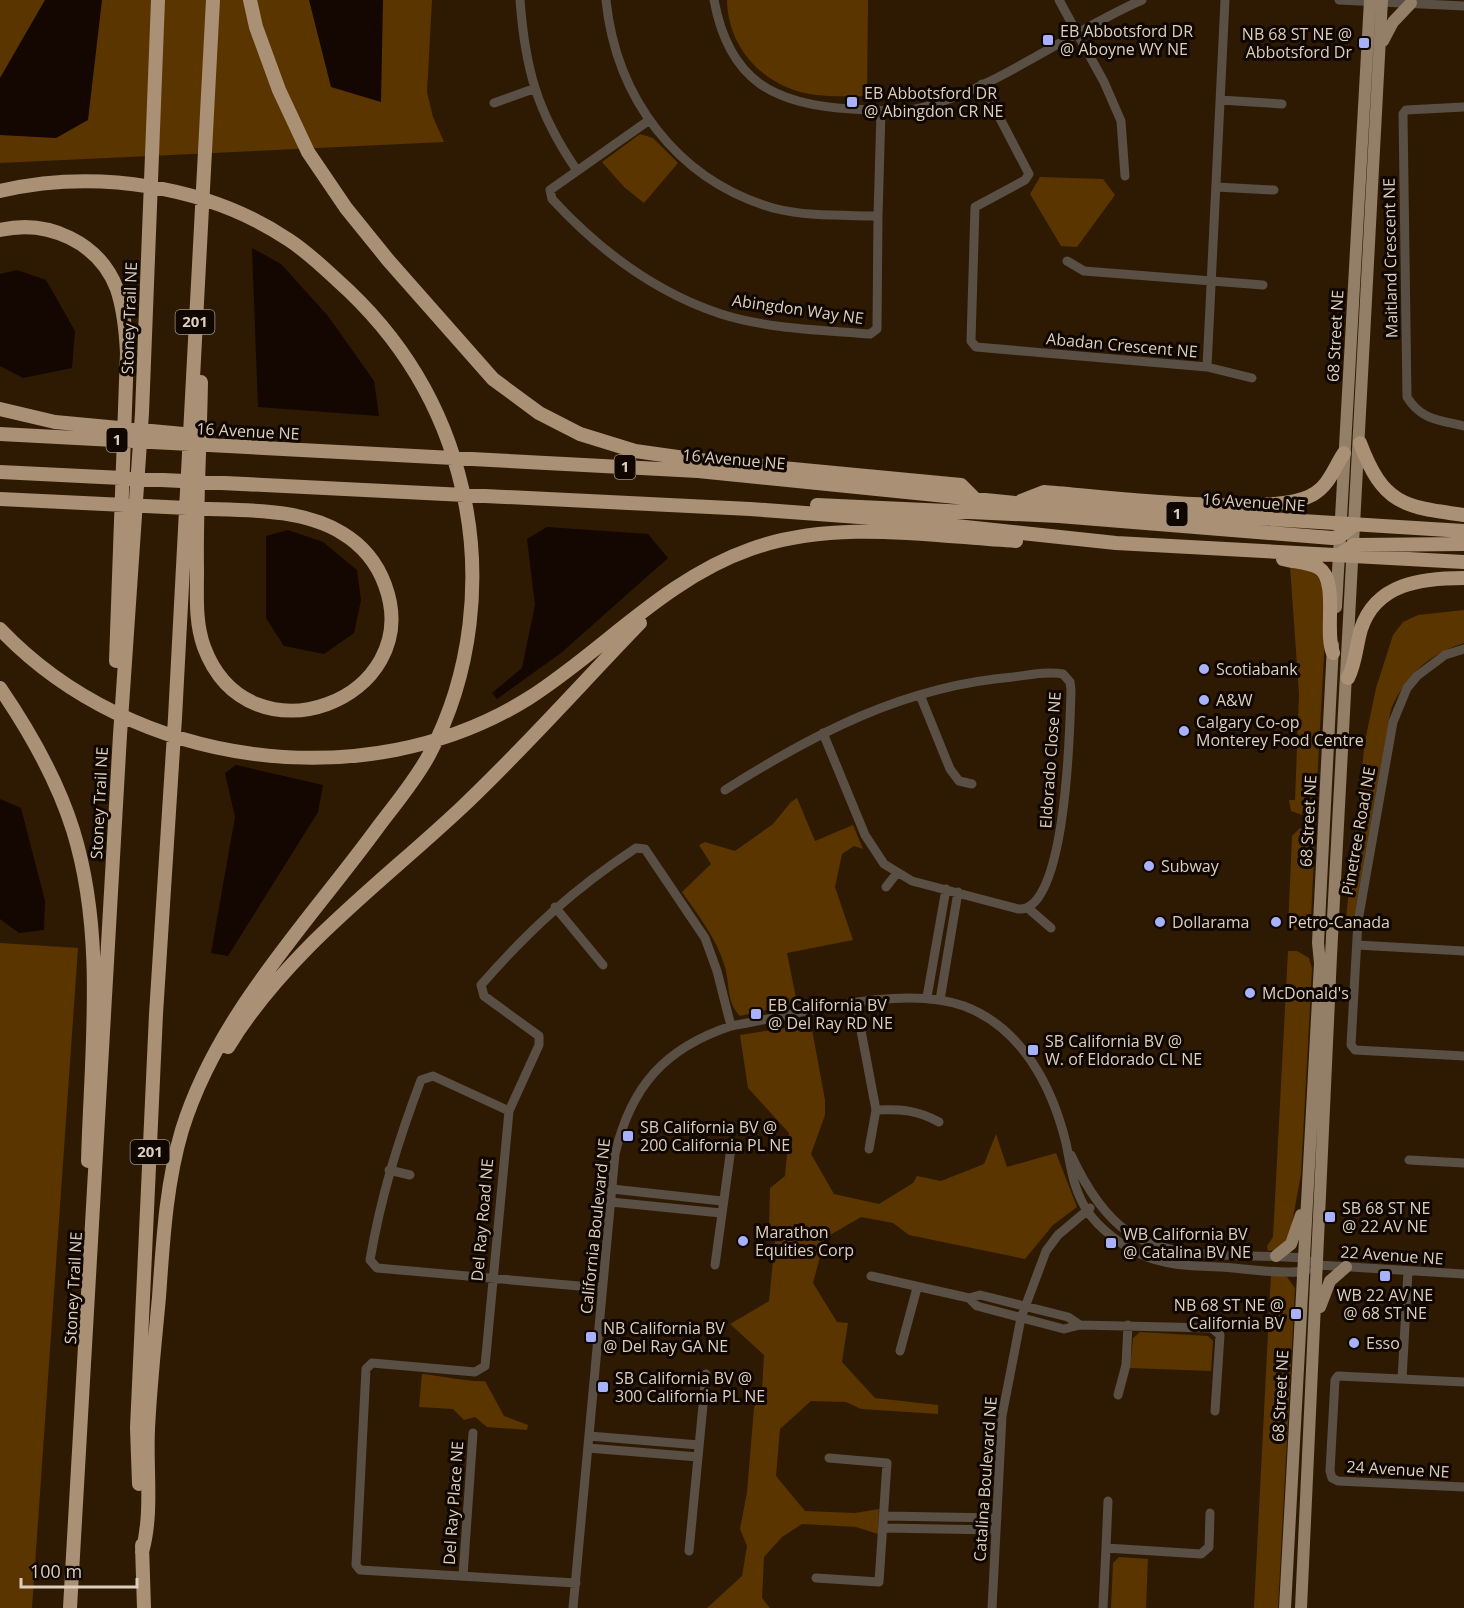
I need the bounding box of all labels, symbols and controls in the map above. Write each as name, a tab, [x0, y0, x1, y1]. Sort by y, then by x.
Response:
place label: EB Abbotsford DR @ Aboyne WY NE	[1060, 20, 1193, 60]
place label: NB 68 ST NE @ Abbotsford Dr	[1242, 23, 1352, 63]
marker: EB Abbotsford DR @ Aboyne WY NE	[1041, 33, 1055, 47]
marker: NB 68 ST NE @ Abbotsford Dr	[1357, 36, 1371, 50]
place label: EB Abbotsford DR @ Abingdon CR NE	[864, 82, 1003, 122]
marker: EB Abbotsford DR @ Abingdon CR NE	[845, 95, 859, 109]
street label: Maitland Crescent NE	[1378, 178, 1402, 338]
street label: Stoney Trail NE	[116, 261, 142, 375]
street label: Abingdon Way NE	[731, 289, 865, 329]
street label: 68 Street NE	[1322, 289, 1348, 383]
road number: 201	[176, 310, 214, 334]
street label: Abadan Crescent NE	[1045, 327, 1199, 363]
street label: 16 Avenue NE	[196, 417, 300, 445]
road number: 1	[106, 428, 128, 452]
street label: 16 Avenue NE	[682, 444, 786, 474]
road number: 1	[614, 455, 636, 479]
street label: 16 Avenue NE	[1202, 487, 1306, 517]
road number: 1	[1166, 502, 1188, 526]
place label: Scotiabank	[1216, 658, 1298, 680]
marker: Scotiabank	[1197, 662, 1211, 676]
place label: A&W	[1216, 689, 1253, 711]
street label: Eldorado Close NE	[1034, 691, 1066, 829]
marker: A&W	[1197, 693, 1211, 707]
place label: Calgary Co-op Monterey Food Centre	[1196, 711, 1364, 751]
marker: Calgary Co-op Monterey Food Centre	[1177, 724, 1191, 738]
street label: Stoney Trail NE	[85, 746, 113, 860]
street label: Pinetree Road NE	[1336, 765, 1380, 897]
street label: 68 Street NE	[1295, 774, 1321, 868]
place label: Subway	[1161, 855, 1220, 877]
marker: Subway	[1142, 859, 1156, 873]
place label: Dollarama	[1172, 911, 1249, 933]
place label: Petro-Canada	[1288, 911, 1390, 933]
marker: Dollarama	[1153, 915, 1167, 929]
marker: Petro-Canada	[1269, 915, 1283, 929]
place label: McDonald's	[1262, 982, 1349, 1004]
marker: McDonald's	[1243, 986, 1257, 1000]
place label: EB California BV @ Del Ray RD NE	[768, 994, 893, 1034]
marker: EB California BV @ Del Ray RD NE	[749, 1007, 763, 1021]
place label: SB California BV @ W. of Eldorado CL NE	[1045, 1030, 1202, 1070]
marker: SB California BV @ W. of Eldorado CL NE	[1026, 1043, 1040, 1057]
place label: SB California BV @ 200 California PL NE	[640, 1116, 790, 1156]
marker: SB California BV @ 200 California PL NE	[621, 1129, 635, 1143]
street label: California Boulevard NE	[575, 1137, 615, 1315]
road number: 201	[130, 1140, 170, 1164]
street label: Del Ray Road NE	[466, 1158, 498, 1282]
place label: SB 68 ST NE @ 22 AV NE	[1342, 1197, 1430, 1237]
marker: SB 68 ST NE @ 22 AV NE	[1323, 1210, 1337, 1224]
place label: Marathon Equities Corp	[755, 1221, 854, 1261]
place label: WB California BV @ Catalina BV NE	[1123, 1223, 1251, 1263]
street label: Stoney Trail NE	[59, 1231, 87, 1345]
marker: Marathon Equities Corp	[736, 1234, 750, 1248]
marker: WB California BV @ Catalina BV NE	[1104, 1236, 1118, 1250]
street label: 22 Avenue NE	[1340, 1240, 1444, 1270]
marker: WB 22 AV NE @ 68 ST NE	[1378, 1269, 1392, 1283]
place label: WB 22 AV NE @ 68 ST NE	[1337, 1284, 1433, 1324]
place label: NB 68 ST NE @ California BV	[1174, 1294, 1284, 1334]
marker: NB 68 ST NE @ California BV	[1289, 1307, 1303, 1321]
place label: NB California BV @ Del Ray GA NE	[603, 1317, 728, 1357]
marker: NB California BV @ Del Ray GA NE	[584, 1330, 598, 1344]
place label: Esso	[1366, 1332, 1400, 1354]
marker: Esso	[1347, 1336, 1361, 1350]
street label: 68 Street NE	[1267, 1349, 1293, 1443]
place label: SB California BV @ 300 California PL NE	[615, 1367, 765, 1407]
marker: SB California BV @ 300 California PL NE	[596, 1380, 610, 1394]
street label: Catalina Boulevard NE	[968, 1396, 1002, 1562]
street label: Del Ray Place NE	[438, 1440, 468, 1566]
street label: 24 Avenue NE	[1346, 1455, 1450, 1483]
scale bar	[21, 1551, 136, 1589]
text: 100 m	[30, 1559, 82, 1583]

